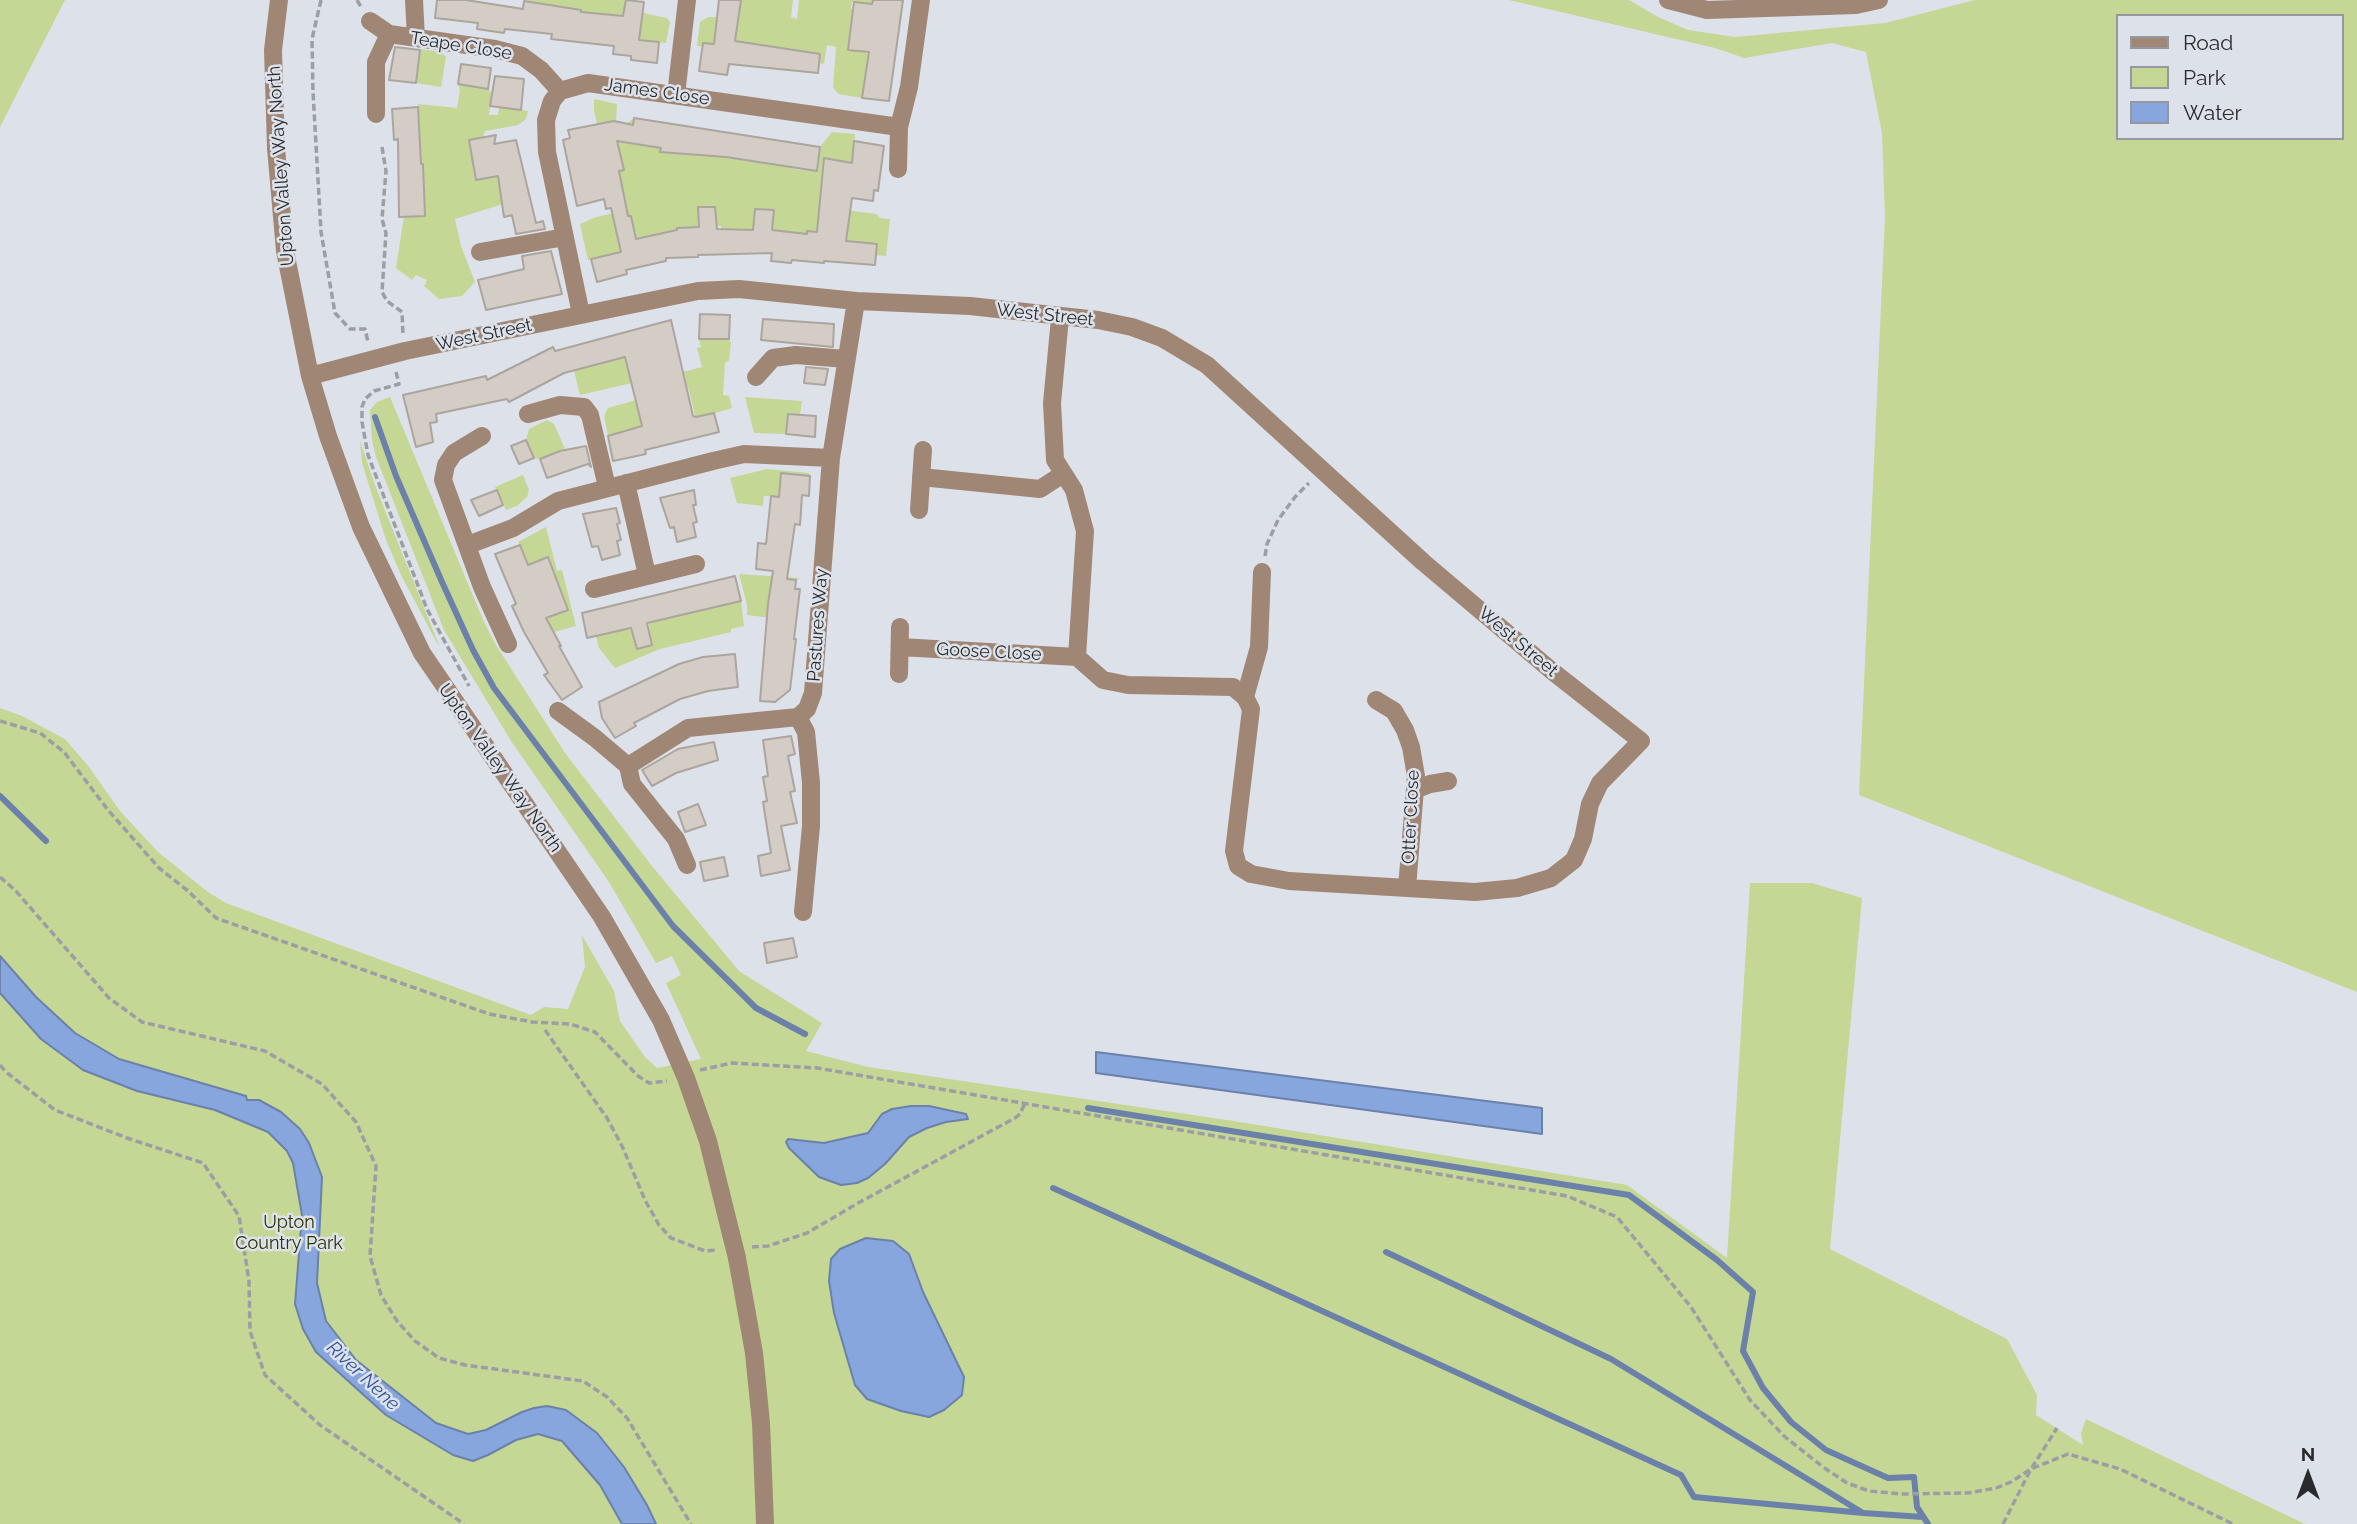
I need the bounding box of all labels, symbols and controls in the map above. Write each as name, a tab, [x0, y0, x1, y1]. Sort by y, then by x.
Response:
legend	[2116, 14, 2343, 140]
street label: Teape Close	[409, 27, 513, 65]
text: Road	[2183, 30, 2233, 55]
street label: Upton Valley Way North	[263, 65, 299, 267]
text: Park	[2183, 65, 2226, 90]
street label: James Close	[603, 74, 711, 110]
text: Water	[2183, 100, 2242, 125]
street label: West Street	[995, 299, 1095, 331]
street label: West Street	[434, 314, 534, 356]
street label: Pastures Way	[803, 568, 833, 682]
street label: West Street	[1474, 602, 1562, 682]
street label: Goose Close	[936, 638, 1042, 666]
street label: Upton Valley Way North	[434, 680, 566, 856]
street label: Otter Close	[1398, 769, 1424, 865]
park label: Upton Country Park	[235, 1212, 343, 1254]
water label: River Nene	[322, 1337, 404, 1415]
north arrow	[2273, 1440, 2343, 1510]
text: N	[2301, 1443, 2315, 1465]

